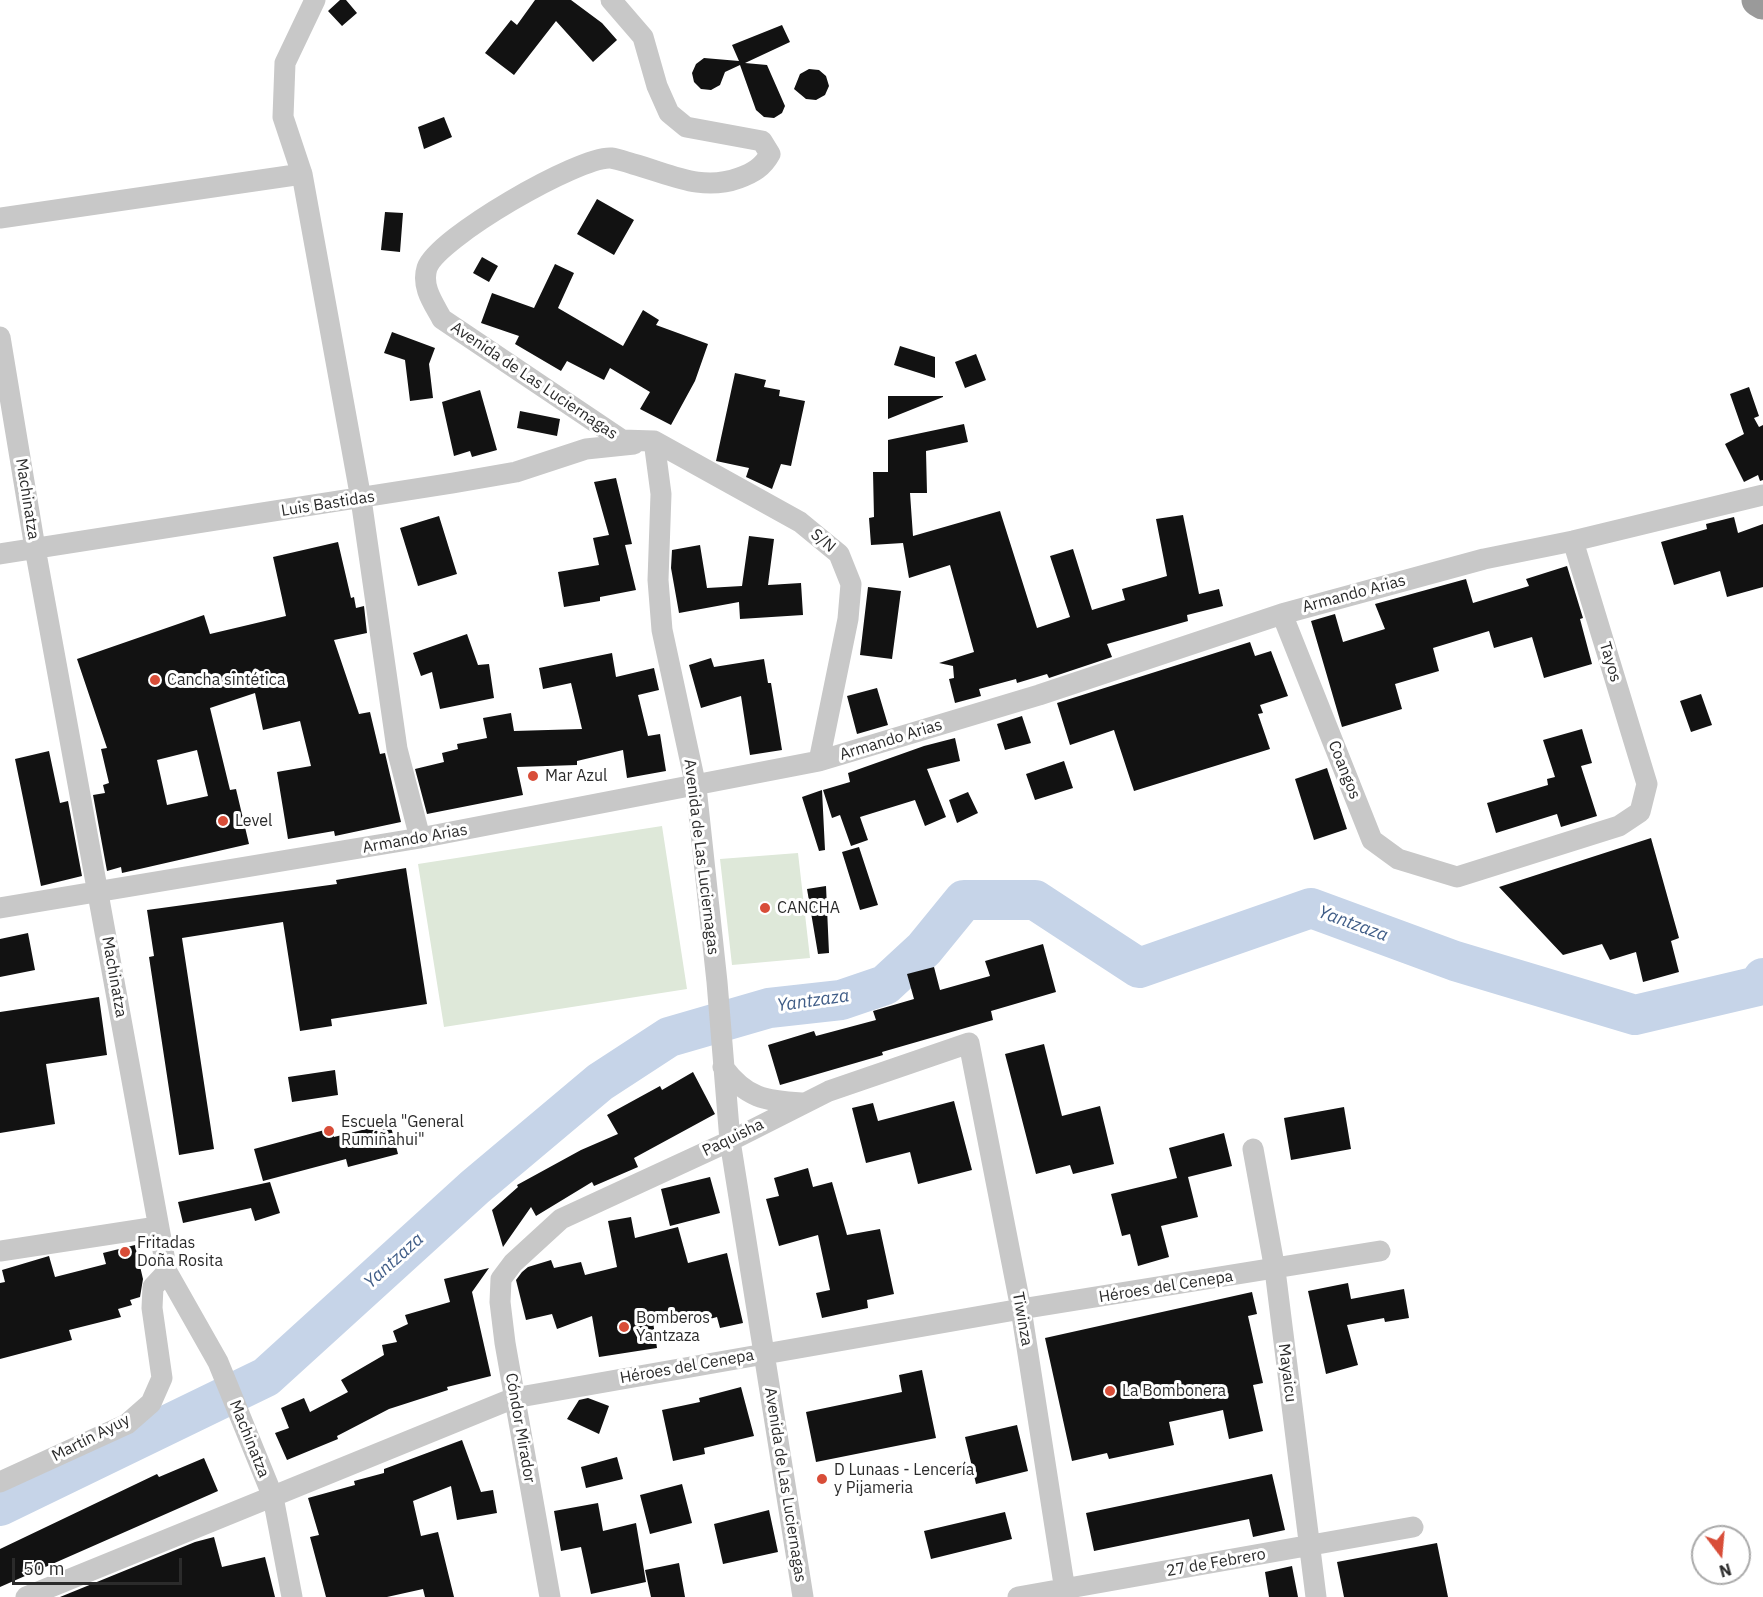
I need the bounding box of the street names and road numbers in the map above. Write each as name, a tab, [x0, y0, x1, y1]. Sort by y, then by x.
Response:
street label: Avenida de Las Luciernagas	[447, 318, 621, 444]
street label: Machinatza	[11, 457, 43, 541]
street label: Luis Bastidas	[280, 487, 376, 521]
street label: S/N	[807, 525, 839, 557]
street label: Armando Arias	[1300, 571, 1408, 617]
street label: Tayos	[1595, 640, 1625, 684]
street label: Armando Arias	[837, 715, 945, 765]
street label: Coangos	[1324, 738, 1364, 802]
street label: Avenida de Las Luciernagas	[679, 758, 723, 956]
street label: Armando Arias	[361, 820, 469, 858]
street label: Machinatza	[97, 935, 131, 1019]
street label: Paquisha	[699, 1115, 767, 1161]
street label: Héroes del Cenepa	[1097, 1267, 1235, 1307]
street label: Tiwinza	[1008, 1290, 1036, 1348]
street label: Mayaicu	[1274, 1343, 1300, 1403]
street label: Héroes del Cenepa	[618, 1346, 756, 1388]
street label: Cóndor Mirador	[501, 1372, 539, 1484]
street label: Avenida de Las Luciernagas	[760, 1386, 810, 1584]
street label: Machinatza	[225, 1397, 273, 1481]
street label: Martín Ayuy	[49, 1410, 133, 1466]
street label: 27 de Febrero	[1165, 1545, 1267, 1581]

